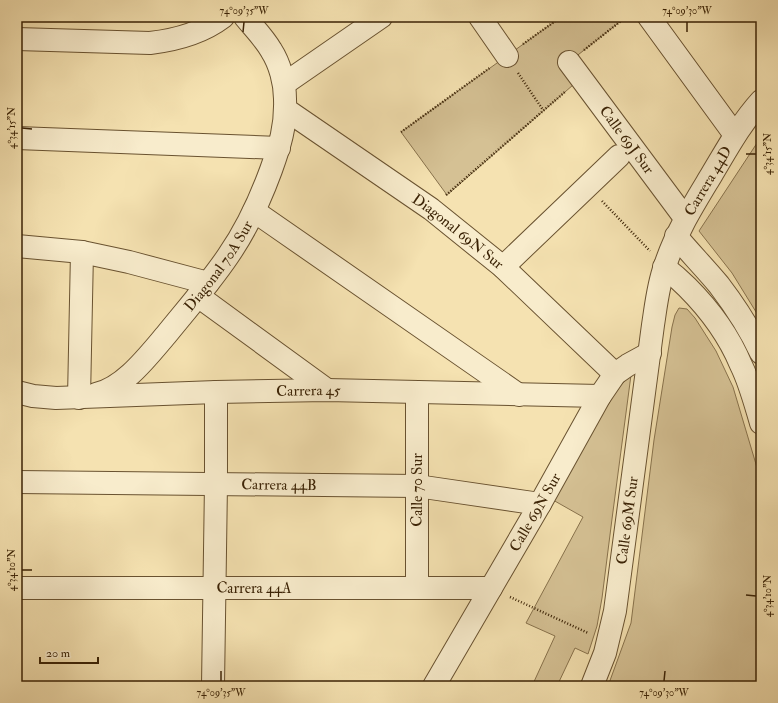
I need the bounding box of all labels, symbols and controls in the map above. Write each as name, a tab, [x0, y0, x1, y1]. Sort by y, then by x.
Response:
text: 74°09'35"W	[220, 5, 269, 17]
text: 74°09'30"W	[662, 5, 713, 17]
street label: Calle 69J Sur	[595, 102, 658, 178]
text: 4°34'15"N	[6, 107, 18, 149]
text: 4°34'15"N	[762, 133, 774, 175]
street label: Carrera 44D	[680, 143, 736, 219]
street label: Diagonal 69N Sur	[408, 190, 508, 274]
street label: Diagonal 70A Sur	[180, 217, 257, 315]
street label: Carrera 45	[276, 381, 341, 401]
street label: Calle 70 Sur	[408, 453, 427, 527]
street label: Calle 69N Sur	[505, 469, 566, 555]
street label: Carrera 44B	[241, 475, 317, 495]
street label: Calle 69M Sur	[612, 475, 643, 566]
text: 4°34'10"N	[6, 549, 18, 591]
text: 4°34'10"N	[762, 575, 774, 617]
street label: Carrera 44A	[216, 579, 292, 598]
scale bar	[40, 639, 98, 665]
text: 20 m	[46, 646, 71, 661]
text: 74°09'35"W	[197, 687, 246, 699]
text: 74°09'30"W	[639, 687, 690, 699]

